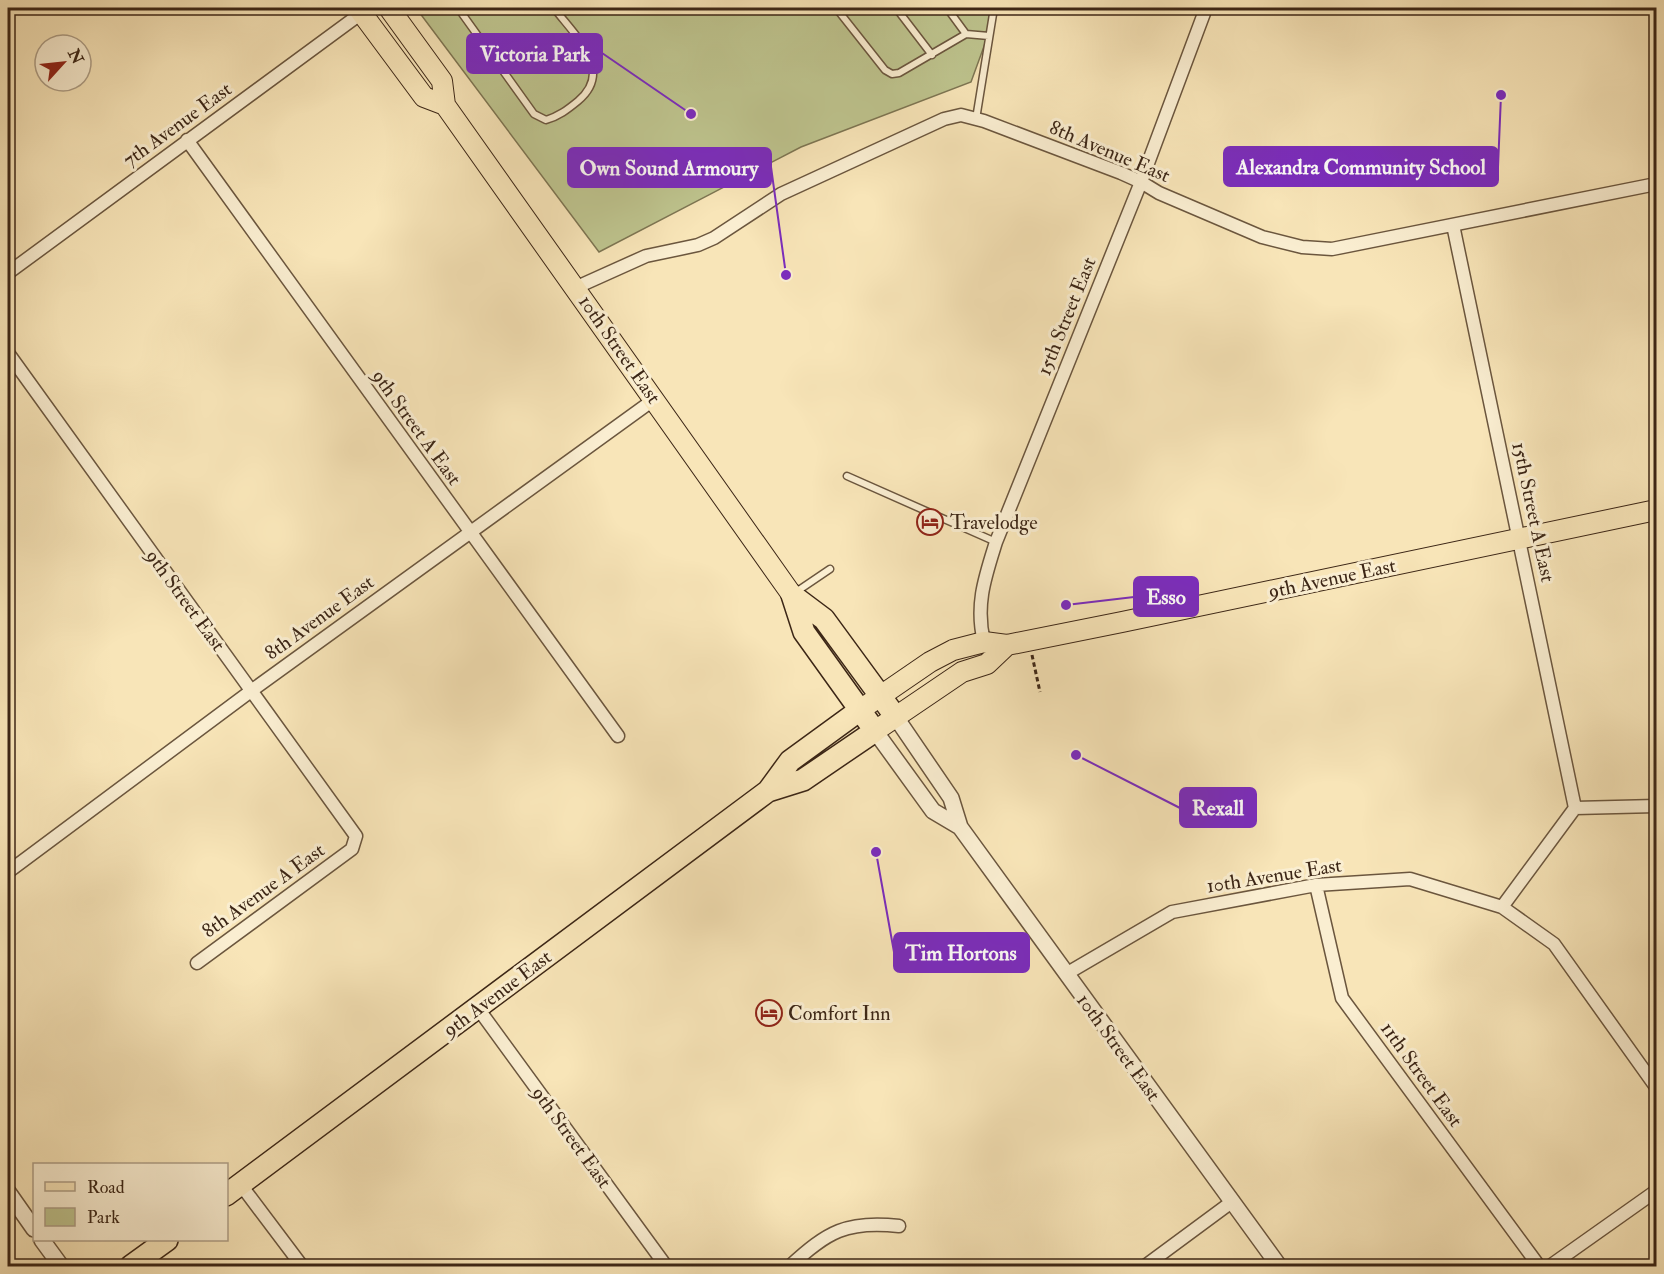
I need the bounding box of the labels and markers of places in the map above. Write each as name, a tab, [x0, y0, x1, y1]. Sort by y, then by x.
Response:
callout: Victoria Park	[467, 34, 602, 73]
callout: Alexandra Community School	[1224, 147, 1498, 186]
callout: Own Sound Armoury	[568, 148, 771, 187]
hotel icon: Travelodge	[915, 507, 945, 537]
place label: Travelodge	[950, 510, 1038, 535]
callout: Esso	[1134, 577, 1198, 616]
callout: Rexall	[1180, 788, 1256, 827]
callout: Tim Hortons	[894, 933, 1029, 972]
hotel icon: Comfort Inn	[754, 998, 784, 1028]
place label: Comfort Inn	[788, 1001, 891, 1026]

